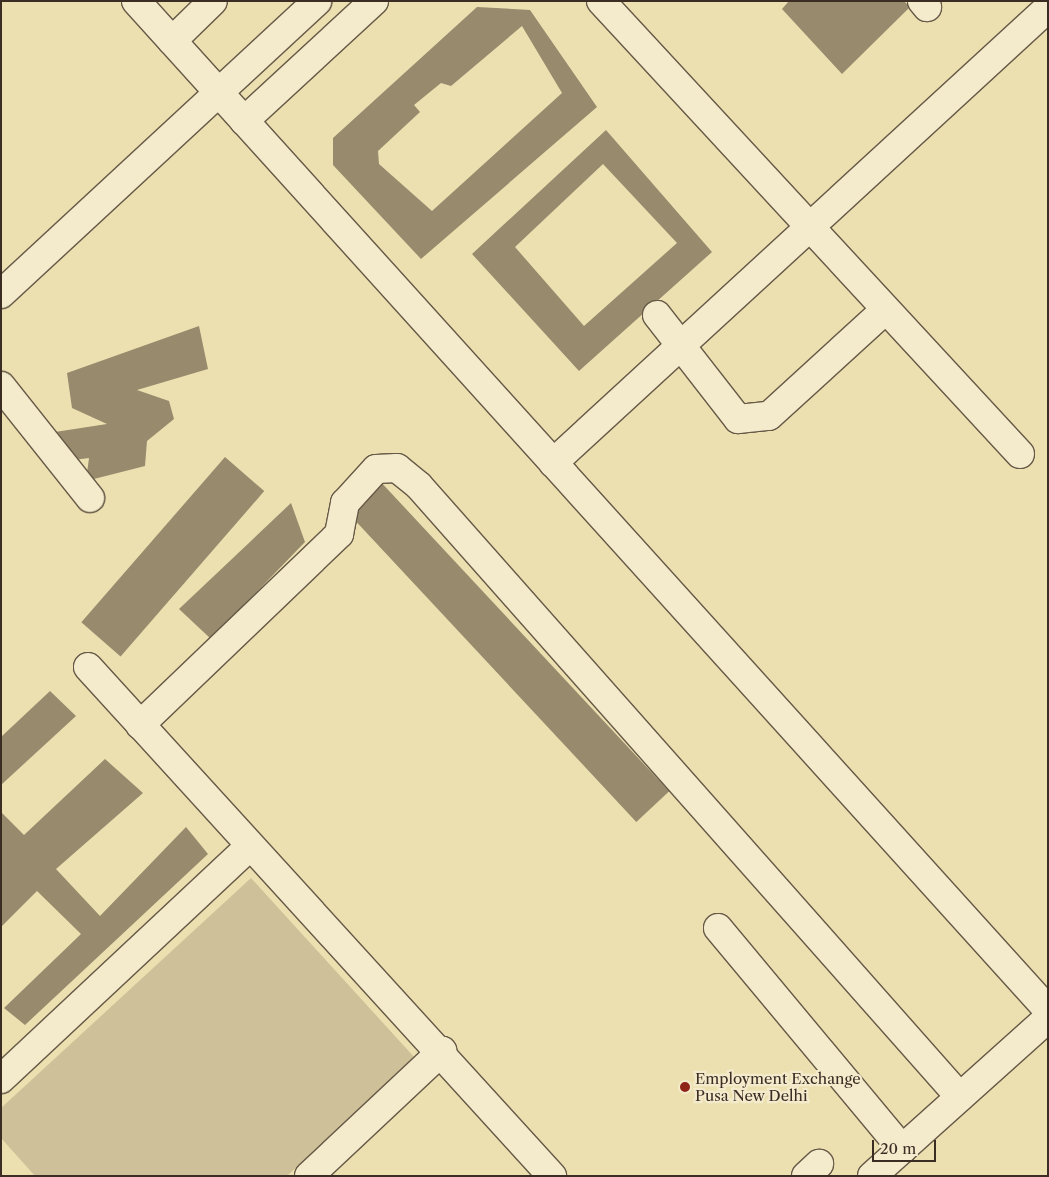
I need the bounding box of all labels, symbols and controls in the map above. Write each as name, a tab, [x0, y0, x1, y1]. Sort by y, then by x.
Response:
place label: Employment Exchange Pusa New Delhi	[695, 1069, 861, 1104]
marker: Employment Exchange Pusa New Delhi	[679, 1081, 691, 1093]
scale bar	[874, 1130, 938, 1162]
text: 20 m	[880, 1139, 916, 1158]

